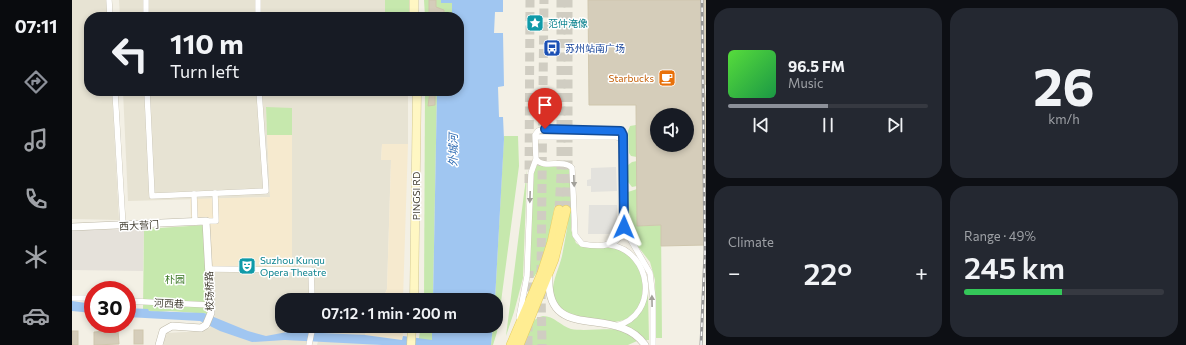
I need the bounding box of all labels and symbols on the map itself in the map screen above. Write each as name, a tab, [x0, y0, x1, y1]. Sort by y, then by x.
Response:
place icon: 范仲淹像	[525, 13, 545, 33]
place label: 范仲淹像	[548, 17, 588, 29]
bus stop icon: 苏州站南广场	[542, 38, 562, 58]
place label: 苏州站南广场	[565, 42, 625, 54]
cafe icon: Starbucks	[657, 68, 677, 88]
place label: Starbucks	[608, 72, 654, 84]
pin	[528, 88, 562, 129]
water label: 外城河	[446, 131, 459, 167]
street label: PINGSI RD	[410, 172, 422, 220]
one-way arrow	[571, 175, 577, 188]
one-way arrow	[527, 191, 534, 203]
position arrow	[603, 206, 645, 248]
street label: 西大营门	[119, 218, 159, 232]
place label: Suzhou Kunqu Opera Theatre	[260, 254, 326, 278]
theatre icon: Suzhou Kunqu Opera Theatre	[237, 256, 257, 276]
street label: 校场桥路	[203, 271, 215, 311]
park label: 朴园	[165, 273, 185, 285]
speed limit sign: 30	[84, 281, 136, 333]
one-way arrow	[649, 295, 656, 307]
street label: 河西巷	[154, 296, 184, 310]

